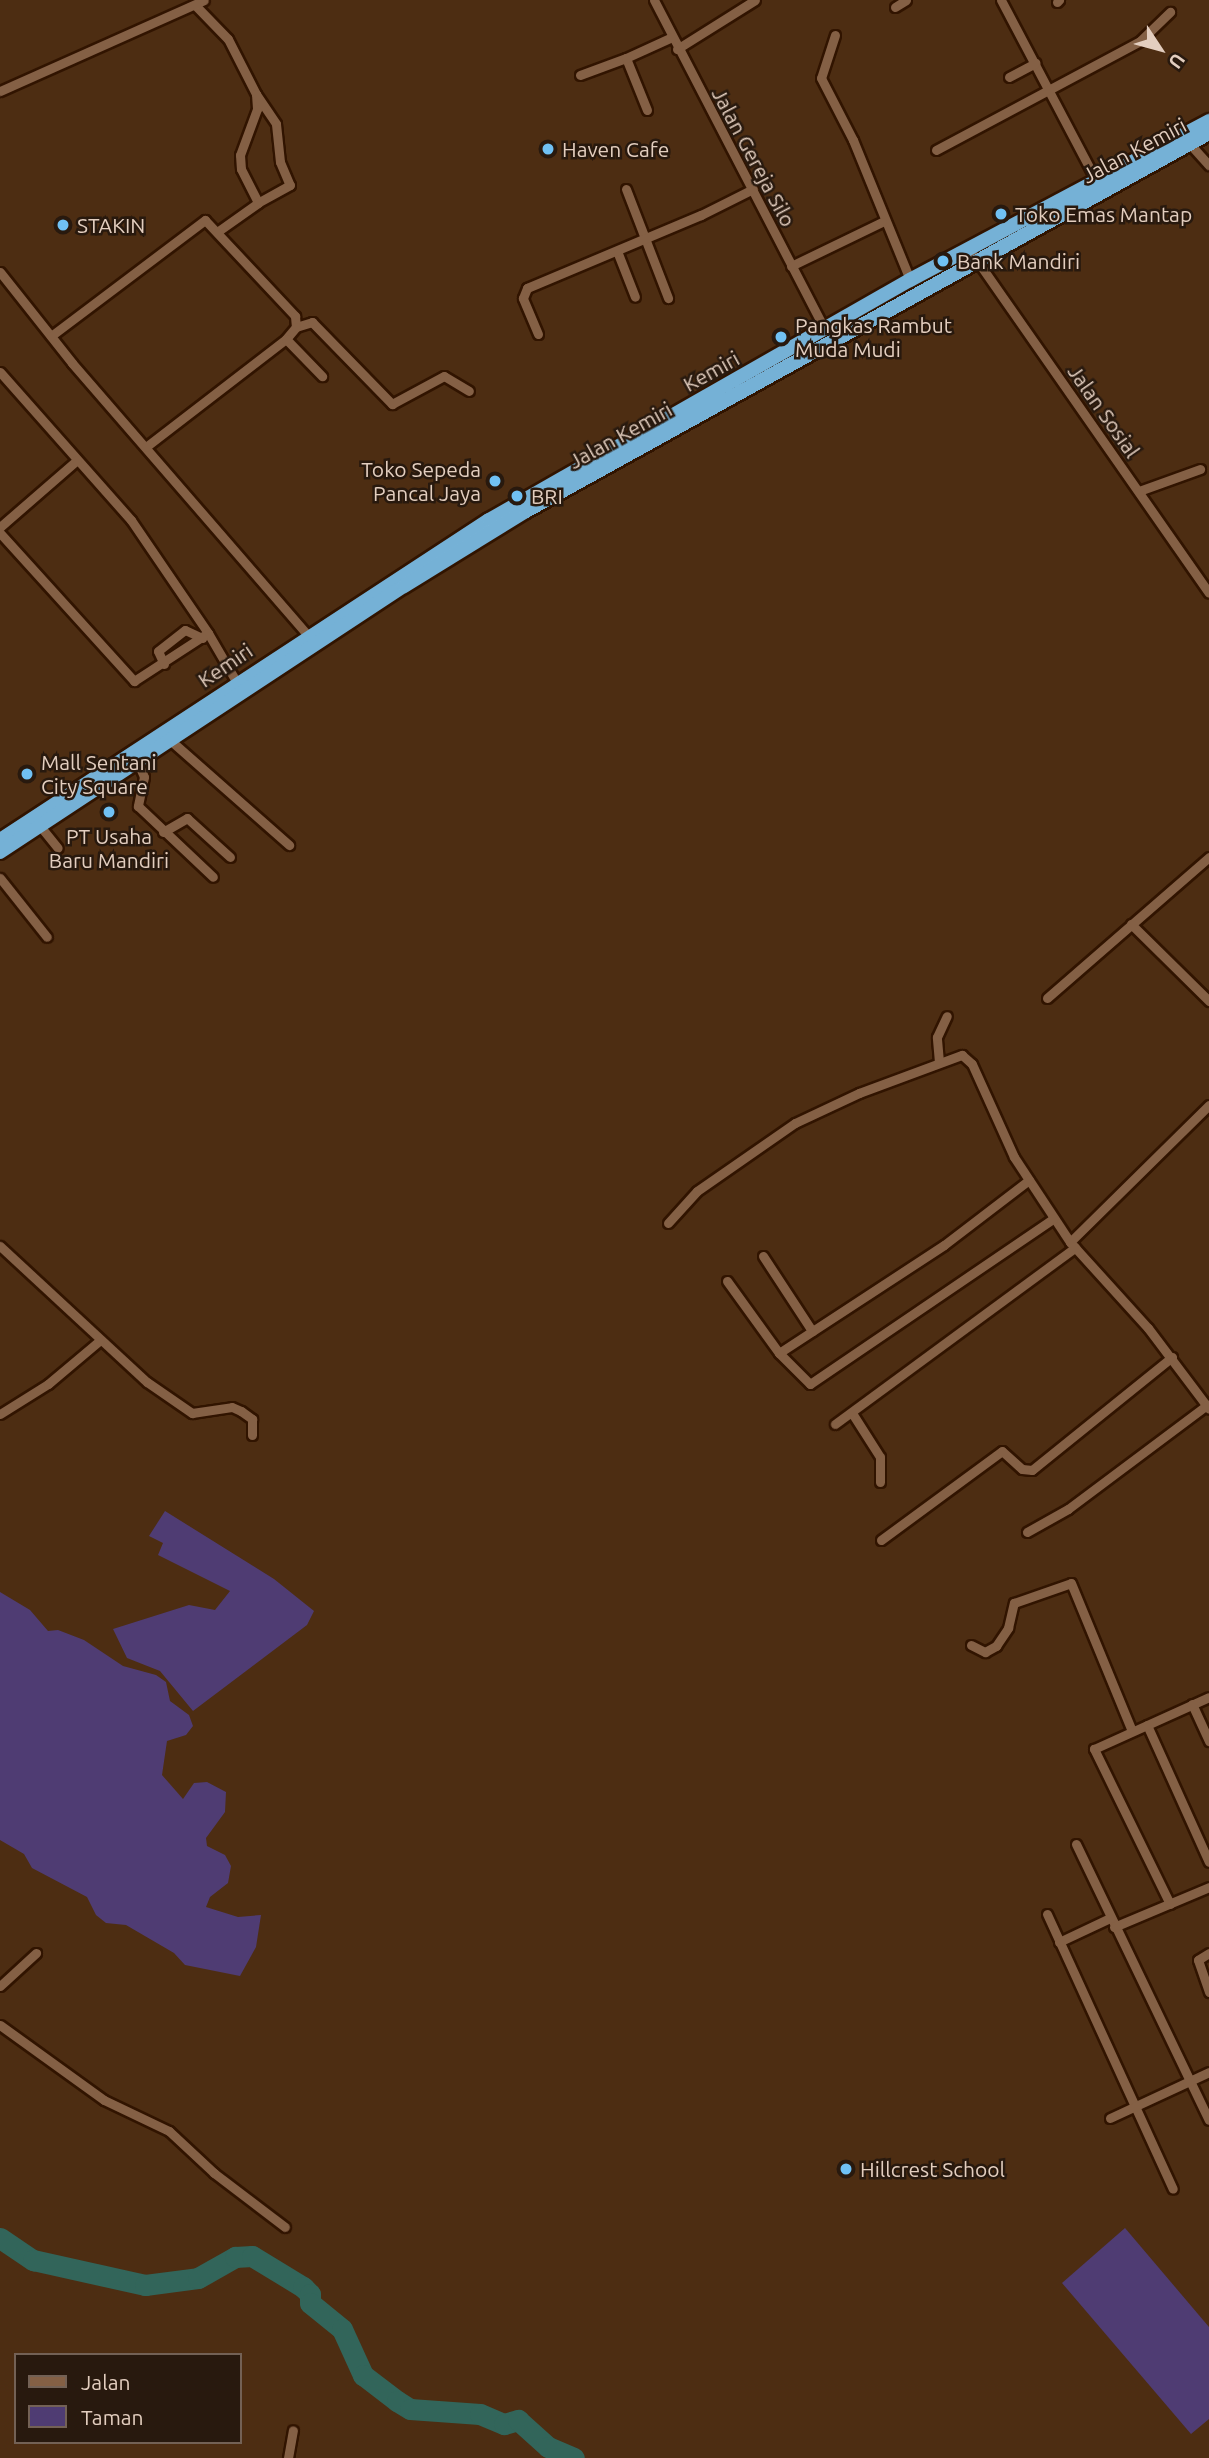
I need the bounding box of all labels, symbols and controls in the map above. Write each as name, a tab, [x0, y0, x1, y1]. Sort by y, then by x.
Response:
north arrow	[1125, 14, 1195, 84]
text: U	[1164, 49, 1190, 73]
street label: Jalan Gereja Silo	[707, 83, 801, 231]
street label: Jalan Kemiri	[1077, 112, 1191, 188]
place label: Haven Cafe	[562, 136, 669, 162]
marker: Haven Cafe	[540, 141, 556, 157]
place label: Toko Emas Mantap	[1015, 201, 1192, 227]
marker: Toko Emas Mantap	[993, 206, 1009, 222]
place label: STAKIN	[77, 212, 145, 238]
marker: STAKIN	[55, 217, 71, 233]
place label: Bank Mandiri	[957, 248, 1080, 274]
marker: Bank Mandiri	[935, 253, 951, 269]
place label: Pangkas Rambut Muda Mudi	[795, 312, 952, 362]
marker: Pangkas Rambut Muda Mudi	[773, 329, 789, 345]
street label: Kemiri	[678, 345, 744, 397]
street label: Jalan Sosial	[1063, 360, 1145, 462]
street label: Jalan Kemiri	[564, 396, 676, 474]
place label: Toko Sepeda Pancal Jaya	[361, 456, 481, 506]
marker: Toko Sepeda Pancal Jaya	[487, 473, 503, 489]
place label: BRI	[531, 483, 563, 509]
marker: BRI	[509, 488, 525, 504]
street label: Kemiri	[193, 638, 257, 692]
place label: Mall Sentani City Square	[41, 749, 157, 799]
marker: Mall Sentani City Square	[19, 766, 35, 782]
marker: PT Usaha Baru Mandiri	[101, 804, 117, 820]
place label: PT Usaha Baru Mandiri	[49, 823, 169, 873]
place label: Hillcrest School	[860, 2156, 1005, 2182]
marker: Hillcrest School	[838, 2161, 854, 2177]
legend	[14, 2353, 242, 2444]
text: Jalan	[81, 2370, 130, 2394]
text: Taman	[81, 2405, 144, 2429]

